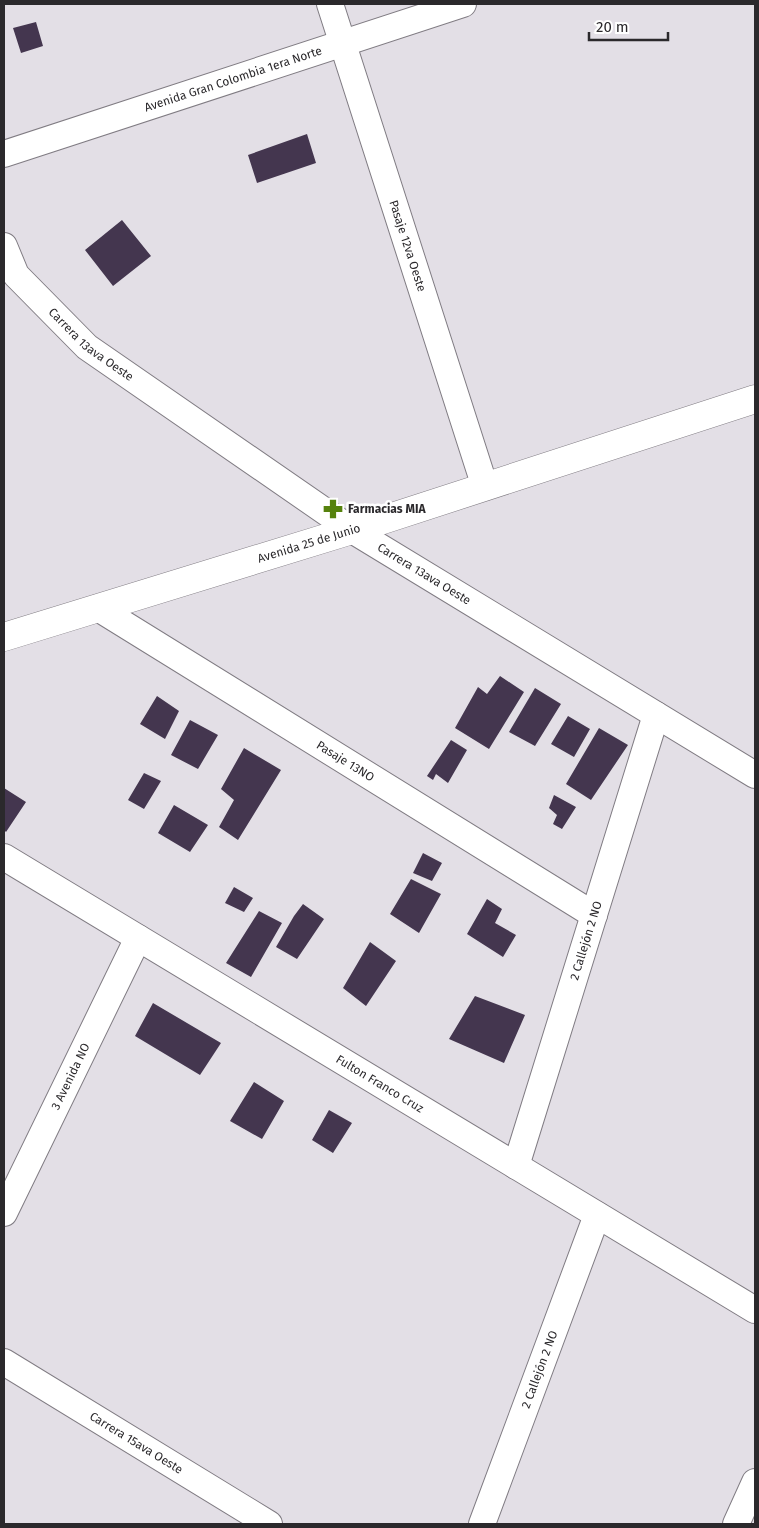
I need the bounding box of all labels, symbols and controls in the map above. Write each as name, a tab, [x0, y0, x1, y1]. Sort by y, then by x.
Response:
scale bar	[589, 10, 668, 42]
text: 20 m	[596, 18, 629, 36]
street label: Avenida Gran Colombia 1era Norte	[143, 44, 324, 115]
street label: Pasaje 12va Oeste	[386, 198, 429, 293]
street label: Carrera 13ava Oeste	[46, 305, 136, 384]
pharmacy icon: Farmacias MIA	[322, 498, 344, 520]
place label: Farmacias MIA	[348, 502, 426, 516]
street label: Avenida 25 de Junio	[256, 521, 362, 566]
street label: Carrera 13ava Oeste	[375, 540, 473, 608]
street label: Pasaje 13NO	[314, 738, 377, 784]
street label: 2 Callejón 2 NO	[567, 899, 605, 982]
street label: 3 Avenida NO	[48, 1041, 93, 1112]
street label: Fulton Franco Cruz	[334, 1052, 426, 1116]
street label: 2 Callejón 2 NO	[519, 1328, 560, 1410]
street label: Carrera 15ava Oeste	[87, 1409, 185, 1477]

